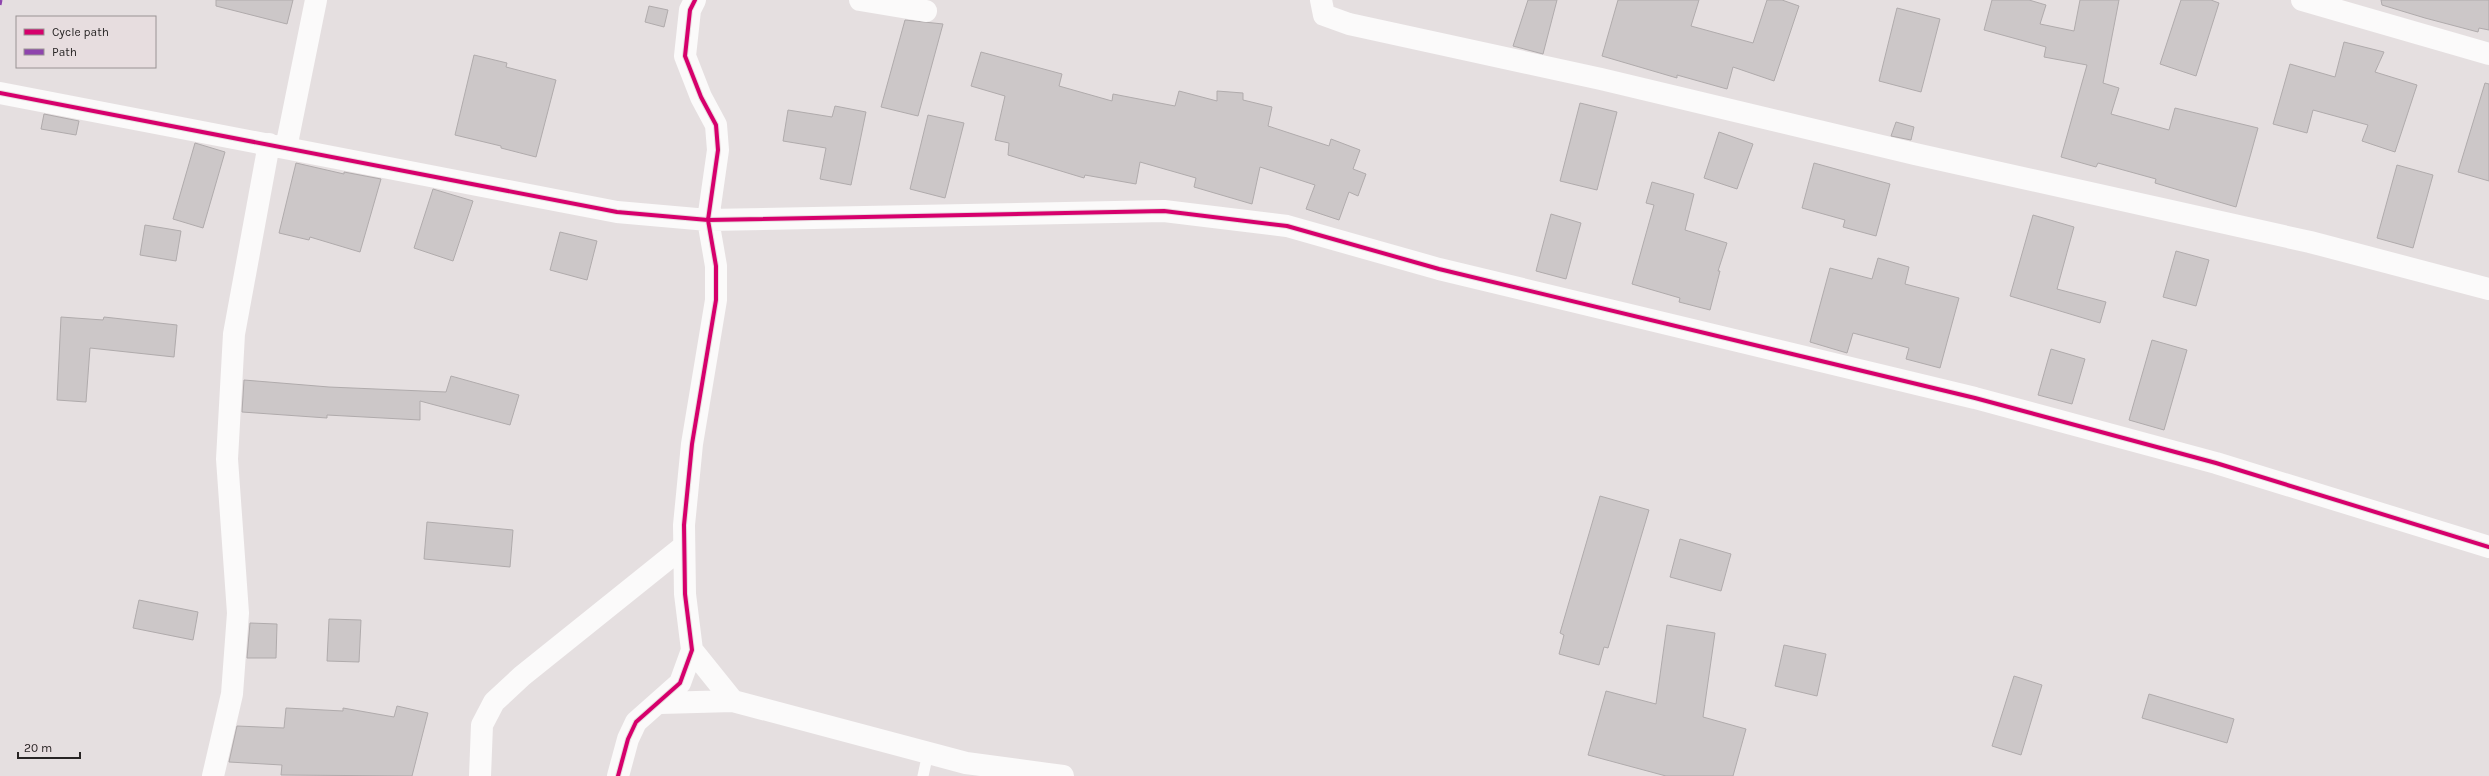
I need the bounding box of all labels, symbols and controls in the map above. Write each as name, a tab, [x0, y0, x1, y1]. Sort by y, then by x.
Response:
legend	[16, 16, 156, 68]
text: Cycle path	[52, 25, 109, 39]
text: Path	[52, 45, 77, 59]
scale bar	[18, 734, 80, 760]
text: 20 m	[24, 741, 52, 755]

